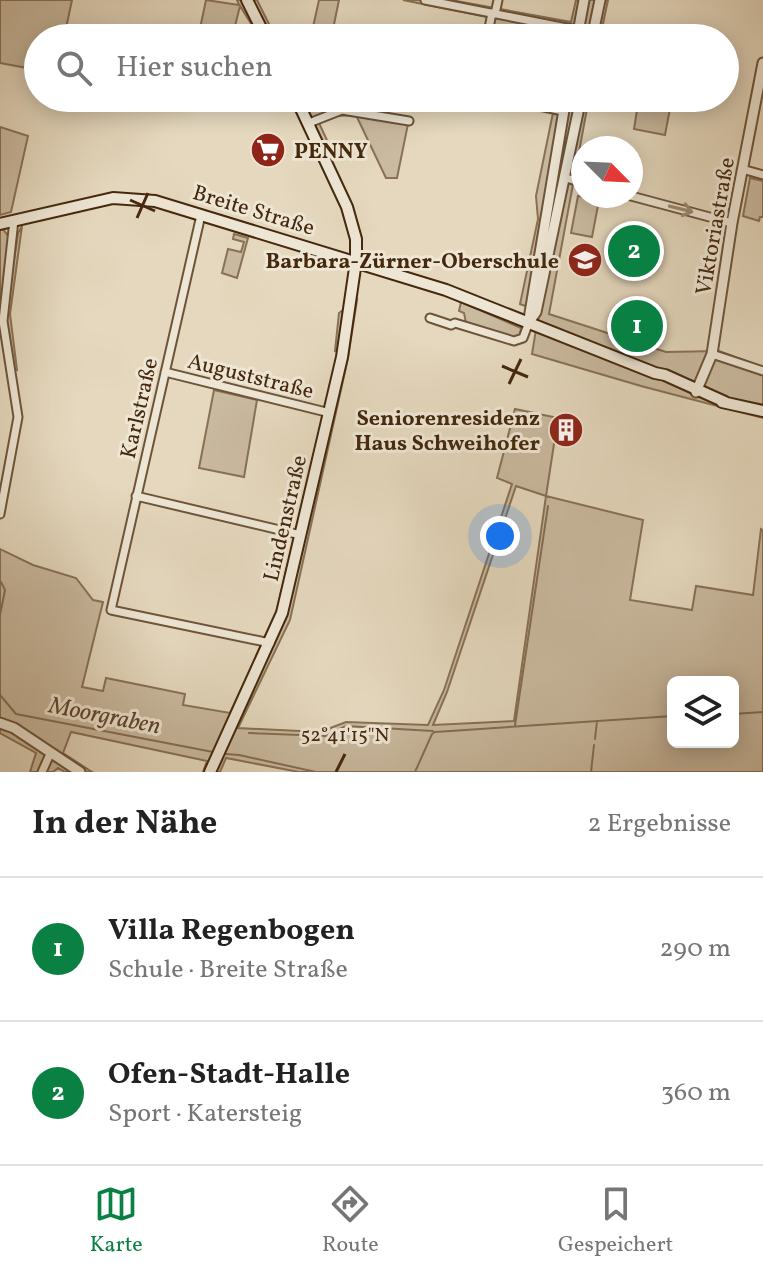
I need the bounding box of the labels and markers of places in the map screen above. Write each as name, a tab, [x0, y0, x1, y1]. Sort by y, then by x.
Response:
supermarket icon: PENNY	[249, 131, 287, 169]
place label: PENNY	[294, 137, 368, 168]
pin: 2	[608, 221, 660, 281]
school or university icon: Barbara-Zürner-Oberschule	[566, 241, 604, 279]
place label: Barbara-Zürner-Oberschule	[266, 247, 559, 278]
pin: 1	[611, 296, 663, 356]
place label: Seniorenresidenz Haus Schweihofer	[354, 404, 541, 460]
building icon: Seniorenresidenz Haus Schweihofer	[547, 411, 585, 449]

